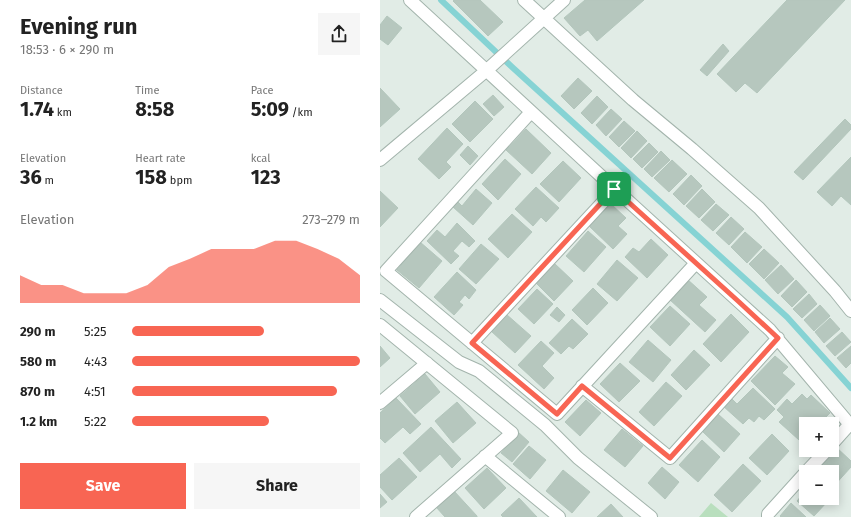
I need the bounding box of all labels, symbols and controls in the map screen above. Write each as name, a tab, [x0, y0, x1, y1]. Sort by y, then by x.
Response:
text: Evening run	[20, 13, 137, 40]
button: share	[318, 13, 360, 55]
text: 18:53 · 6 × 290 m	[20, 42, 114, 57]
text: Distance	[20, 84, 63, 97]
text: Time	[135, 84, 160, 97]
text: Pace	[251, 84, 273, 97]
text: 1.74	[20, 97, 54, 121]
text: 8:58	[135, 97, 174, 121]
text: 5:09	[251, 97, 289, 121]
text: km	[54, 106, 72, 119]
text: /km	[289, 106, 313, 119]
text: Elevation	[20, 152, 66, 165]
text: Heart rate	[135, 152, 185, 165]
text: kcal	[251, 152, 270, 165]
text: 36	[20, 165, 42, 189]
text: 158	[135, 165, 167, 189]
text: 123	[251, 165, 281, 189]
pin	[597, 172, 631, 206]
text: m	[42, 174, 54, 187]
text: bpm	[167, 174, 192, 187]
icon: arrive	[603, 178, 625, 200]
text: Elevation	[20, 212, 74, 227]
text: 273–279 m	[302, 212, 360, 227]
text: 290 m	[20, 324, 56, 339]
text: 5:25	[84, 324, 107, 339]
text: 580 m	[20, 354, 56, 369]
text: 4:43	[84, 354, 107, 369]
text: 870 m	[20, 384, 55, 399]
text: 4:51	[84, 384, 106, 399]
text: 1.2 km	[20, 414, 57, 429]
text: 5:22	[84, 414, 107, 429]
map controls	[799, 417, 839, 505]
button: +	[799, 417, 839, 457]
button: Save	[20, 463, 186, 509]
button: Share	[194, 463, 360, 509]
button: −	[799, 465, 839, 505]

